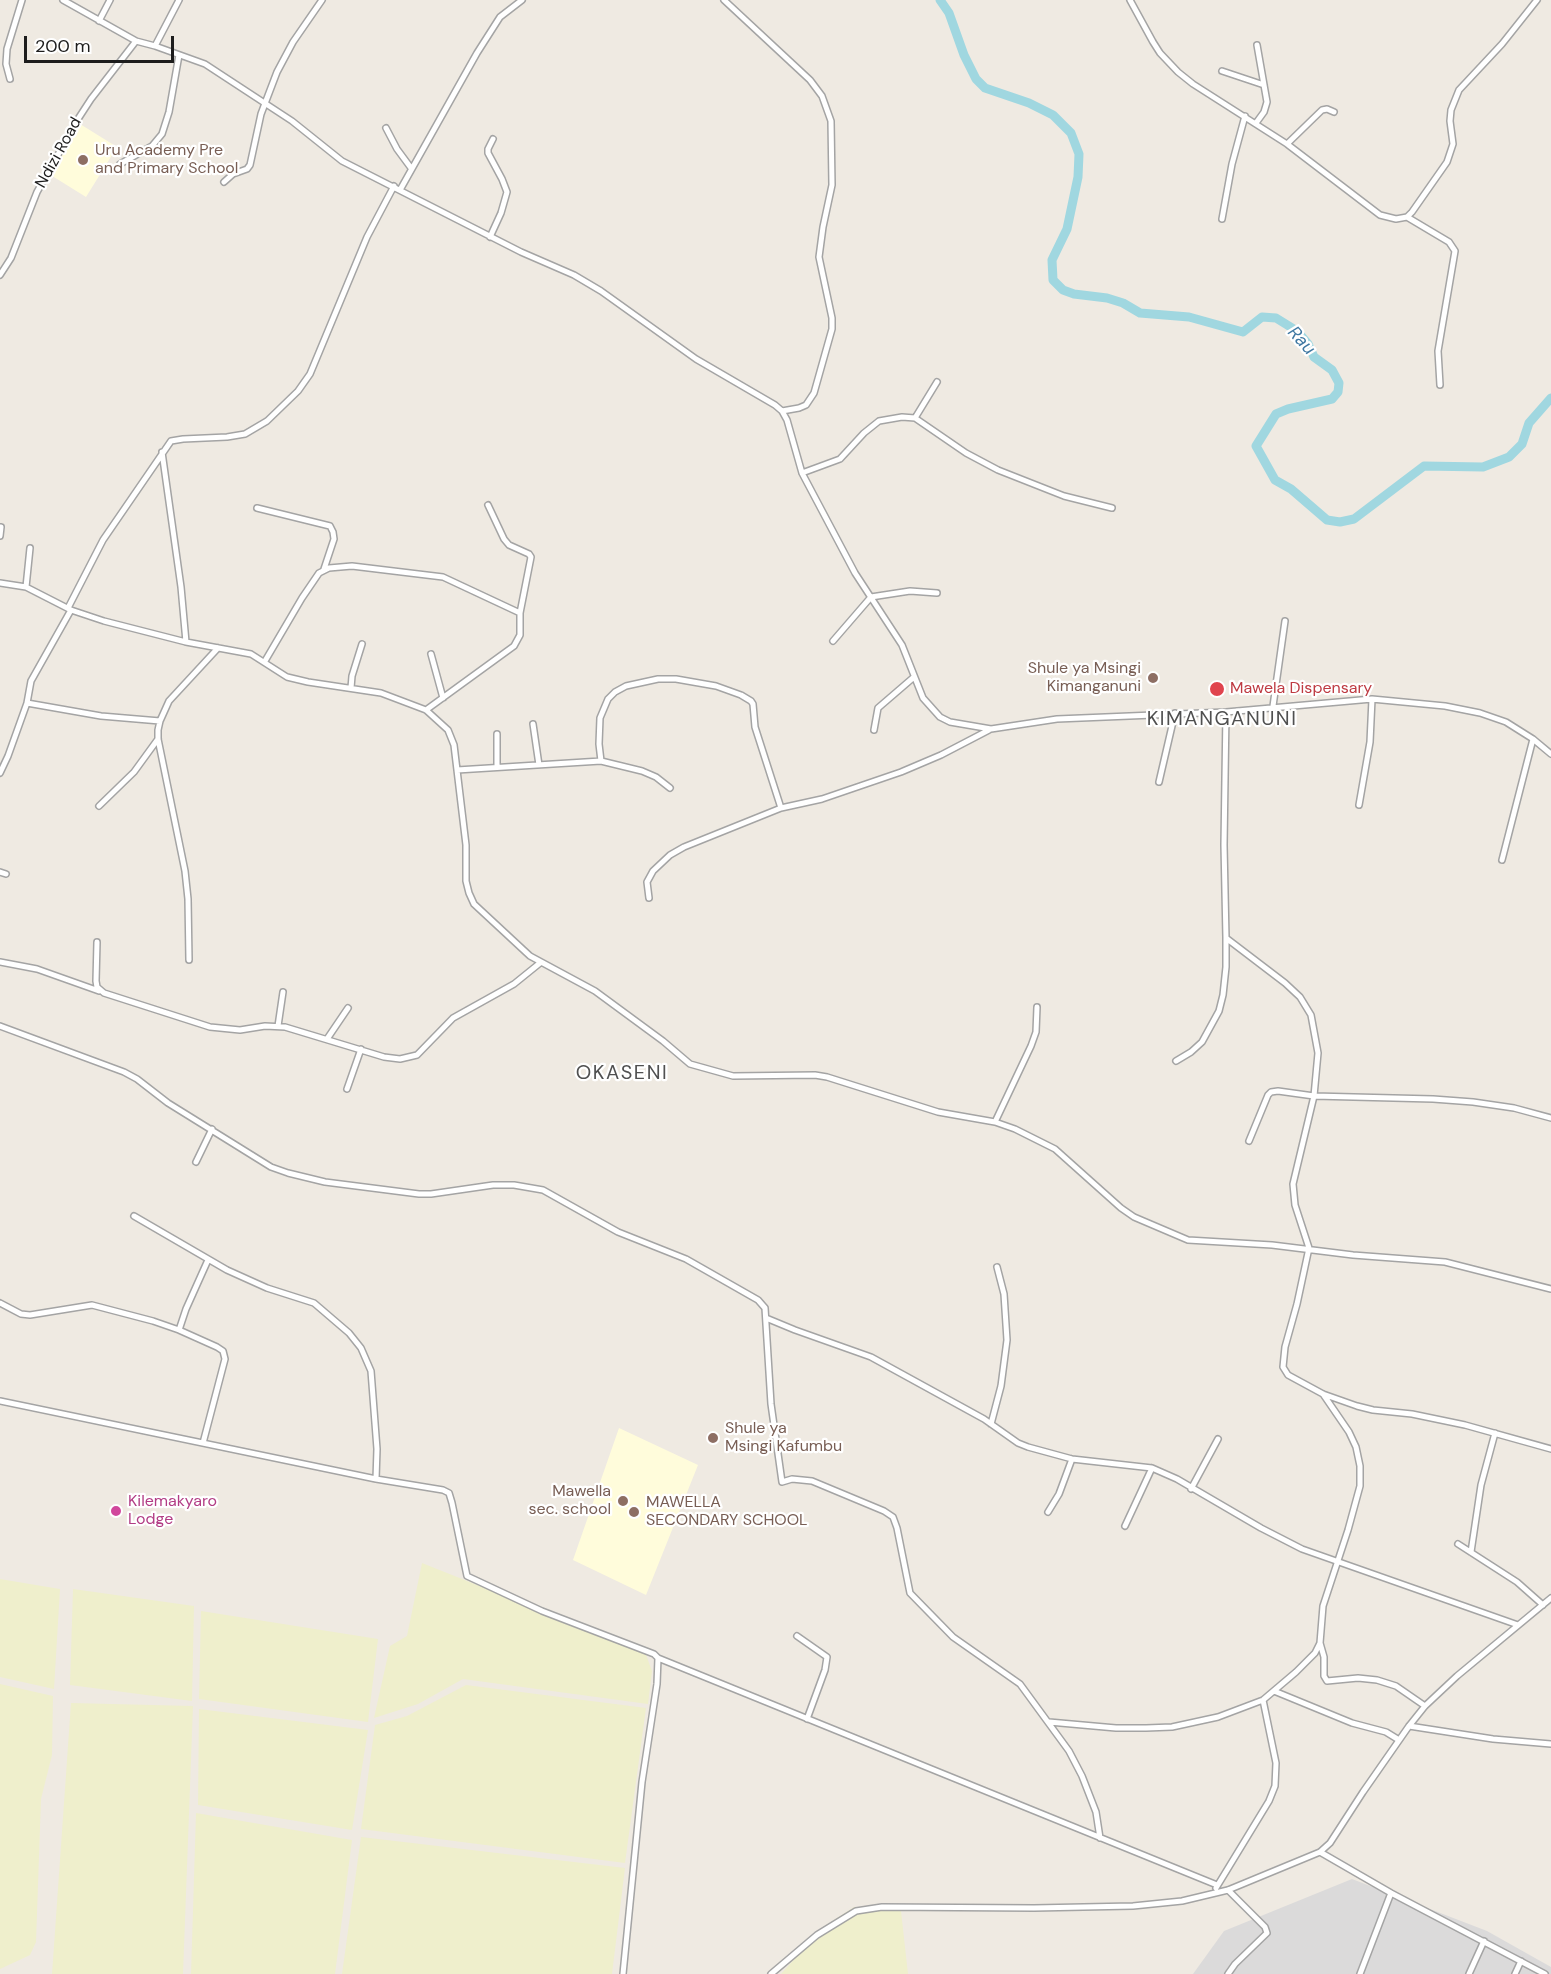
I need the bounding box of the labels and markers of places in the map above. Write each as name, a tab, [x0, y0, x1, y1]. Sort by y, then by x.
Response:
place label: Uru Academy Pre and Primary School	[95, 141, 238, 179]
marker: Uru Academy Pre and Primary School	[76, 153, 90, 167]
place label: Shule ya Msingi Kimanganuni	[1028, 659, 1141, 697]
marker: Shule ya Msingi Kimanganuni	[1146, 671, 1160, 685]
place label: Mawela Dispensary	[1230, 679, 1372, 699]
marker: Mawela Dispensary	[1208, 680, 1226, 698]
place label: Shule ya Msingi Kafumbu	[725, 1419, 842, 1457]
marker: Shule ya Msingi Kafumbu	[706, 1431, 720, 1445]
place label: Mawella sec. school	[528, 1482, 611, 1520]
place label: Kilemakyaro Lodge	[128, 1492, 217, 1530]
place label: MAWELLA SECONDARY SCHOOL	[646, 1493, 807, 1531]
marker: Mawella sec. school	[616, 1494, 630, 1508]
marker: Kilemakyaro Lodge	[109, 1504, 123, 1518]
marker: MAWELLA SECONDARY SCHOOL	[627, 1505, 641, 1519]

